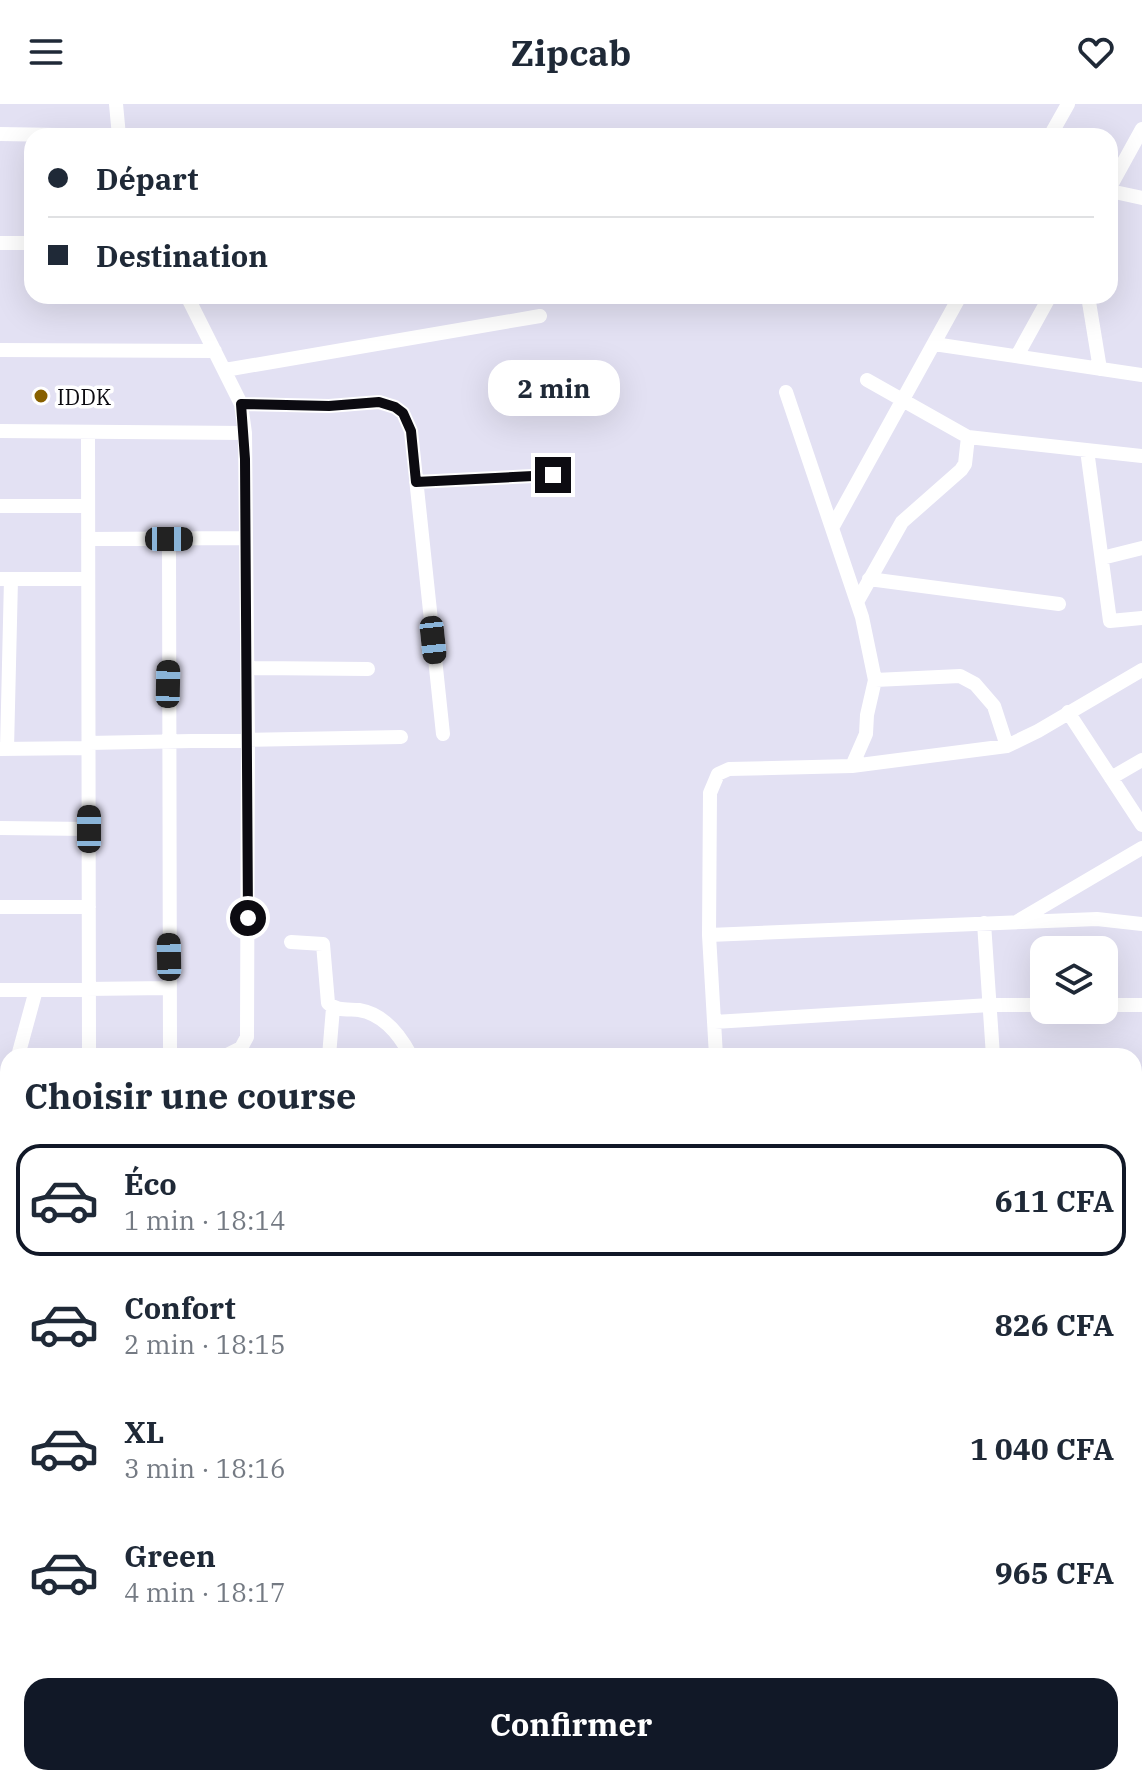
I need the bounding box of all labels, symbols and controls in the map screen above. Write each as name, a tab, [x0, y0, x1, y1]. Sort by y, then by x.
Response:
text: Zipcab	[511, 29, 631, 76]
icon: menu	[24, 30, 68, 74]
icon: heart	[1074, 30, 1118, 74]
text: Départ	[96, 159, 198, 198]
text: Destination	[96, 236, 268, 275]
callout: 2 min	[487, 359, 619, 415]
text: 2 min	[518, 371, 590, 405]
place label: IDDK	[57, 382, 112, 411]
marker: IDDK	[32, 387, 50, 405]
route end	[535, 457, 571, 493]
car	[145, 527, 193, 551]
car	[419, 615, 447, 665]
car	[156, 660, 180, 708]
car	[77, 805, 101, 853]
route start	[230, 900, 266, 936]
car	[157, 933, 181, 981]
map controls	[1030, 936, 1118, 1024]
button: layers	[1030, 936, 1118, 1024]
text: Choisir une course	[24, 1072, 356, 1119]
icon: car	[28, 1164, 100, 1236]
text: Éco	[124, 1164, 177, 1203]
text: 611 CFA	[995, 1181, 1114, 1220]
text: 1 min · 18:14	[124, 1203, 286, 1237]
icon: car	[28, 1288, 100, 1360]
text: Confort	[124, 1288, 236, 1327]
text: 826 CFA	[995, 1305, 1114, 1344]
text: 2 min · 18:15	[124, 1327, 286, 1361]
icon: car	[28, 1412, 100, 1484]
text: XL	[124, 1412, 164, 1451]
text: 1 040 CFA	[970, 1429, 1114, 1468]
text: 3 min · 18:16	[124, 1451, 286, 1485]
icon: car	[28, 1536, 100, 1608]
text: Green	[124, 1536, 216, 1575]
text: 965 CFA	[995, 1553, 1114, 1592]
text: 4 min · 18:17	[124, 1575, 286, 1609]
button: Confirmer	[24, 1678, 1118, 1770]

